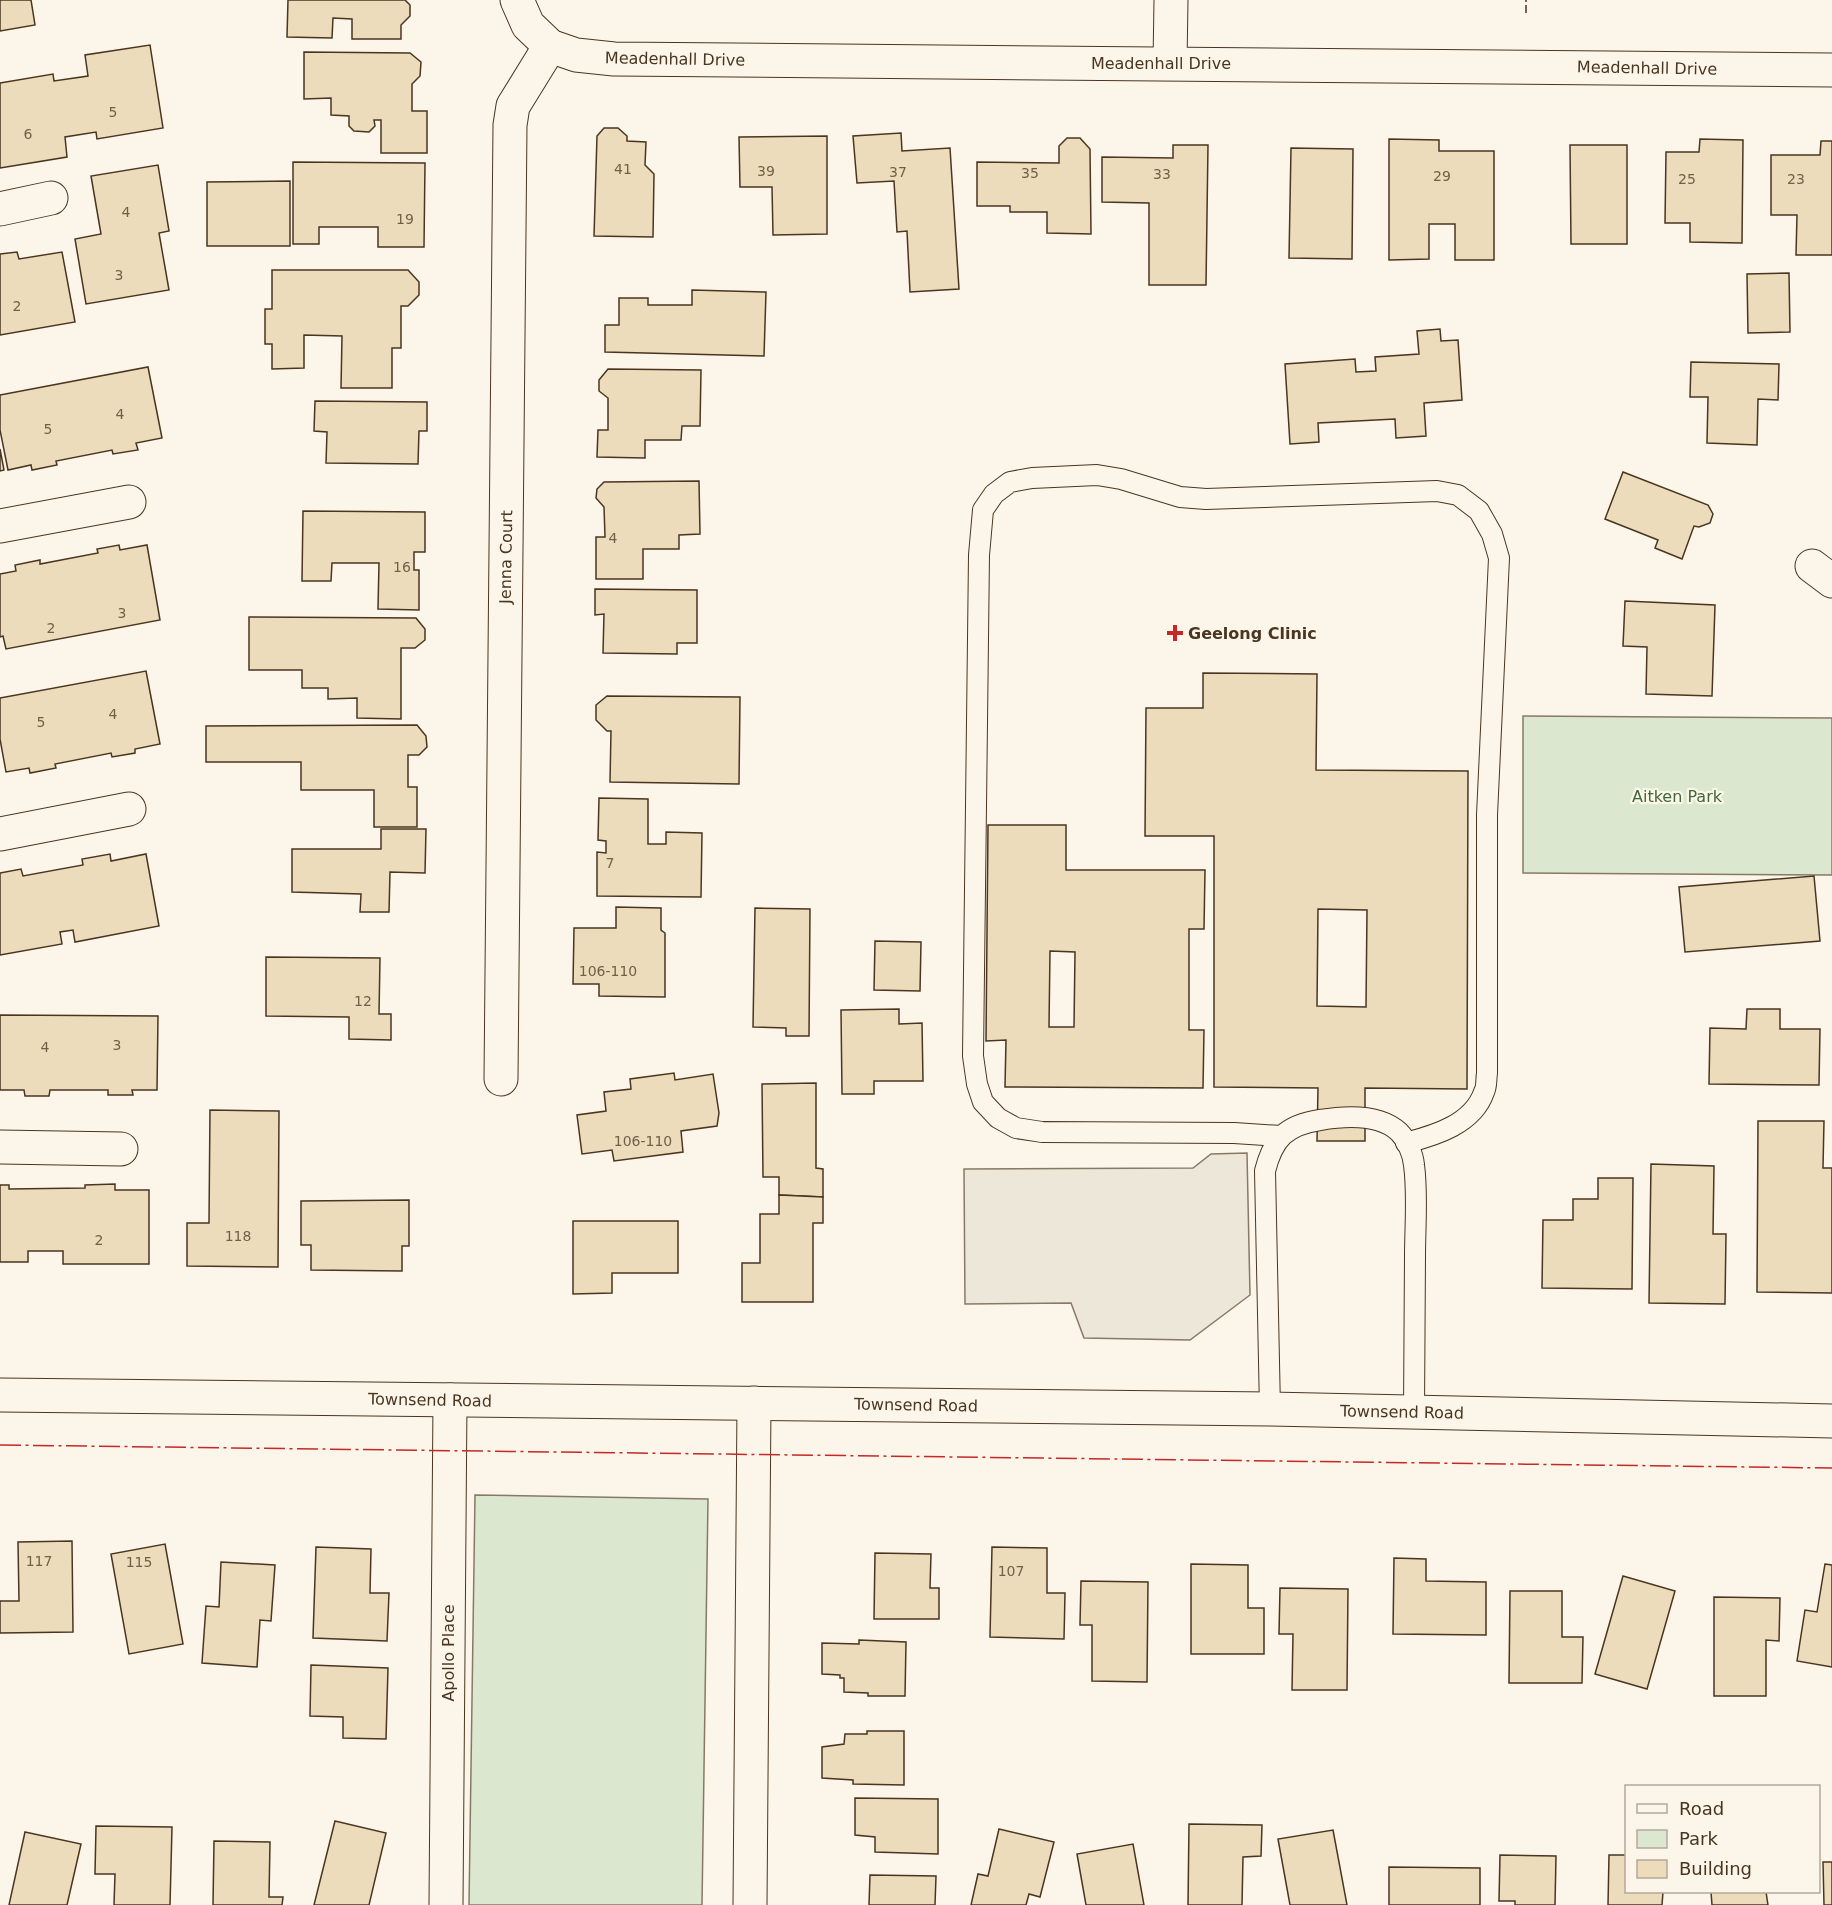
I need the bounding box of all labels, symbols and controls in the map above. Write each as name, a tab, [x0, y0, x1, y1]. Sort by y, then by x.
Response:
street label: Meadenhall Drive	[605, 48, 745, 70]
street label: Meadenhall Drive	[1091, 54, 1231, 73]
street label: Meadenhall Drive	[1577, 57, 1717, 79]
house number: 5	[109, 104, 117, 120]
house number: 6	[24, 126, 33, 142]
house number: 41	[614, 161, 632, 177]
house number: 39	[757, 163, 775, 179]
house number: 37	[889, 164, 907, 180]
house number: 35	[1021, 165, 1039, 181]
house number: 33	[1153, 166, 1171, 182]
house number: 29	[1433, 168, 1451, 184]
house number: 25	[1678, 171, 1696, 187]
house number: 23	[1787, 171, 1805, 187]
house number: 4	[122, 204, 131, 220]
house number: 19	[396, 211, 414, 227]
house number: 3	[115, 267, 123, 283]
house number: 2	[13, 298, 21, 314]
house number: 4	[116, 406, 125, 422]
house number: 5	[44, 421, 52, 437]
street label: Jenna Court	[496, 510, 516, 605]
house number: 4	[609, 530, 618, 546]
house number: 16	[393, 559, 411, 575]
house number: 3	[118, 605, 126, 621]
house number: 2	[47, 620, 55, 636]
marker: Geelong Clinic	[1166, 624, 1184, 642]
place label: Geelong Clinic	[1188, 624, 1317, 643]
house number: 4	[109, 706, 118, 722]
house number: 5	[37, 714, 45, 730]
park label: Aitken Park	[1632, 787, 1723, 806]
house number: 7	[606, 855, 614, 871]
house number: 106-110	[579, 963, 637, 979]
house number: 12	[354, 993, 372, 1009]
house number: 3	[113, 1037, 121, 1053]
house number: 4	[41, 1039, 50, 1055]
house number: 106-110	[614, 1133, 672, 1149]
house number: 118	[225, 1228, 251, 1244]
house number: 2	[95, 1232, 103, 1248]
street label: Townsend Road	[367, 1389, 492, 1411]
street label: Townsend Road	[853, 1394, 978, 1416]
street label: Townsend Road	[1339, 1401, 1464, 1423]
house number: 117	[26, 1553, 52, 1569]
house number: 115	[126, 1554, 152, 1570]
house number: 107	[998, 1563, 1024, 1579]
street label: Apollo Place	[439, 1604, 458, 1702]
legend	[1625, 1785, 1820, 1893]
text: Road	[1679, 1798, 1724, 1819]
text: Park	[1679, 1828, 1718, 1849]
text: Building	[1679, 1858, 1752, 1879]

